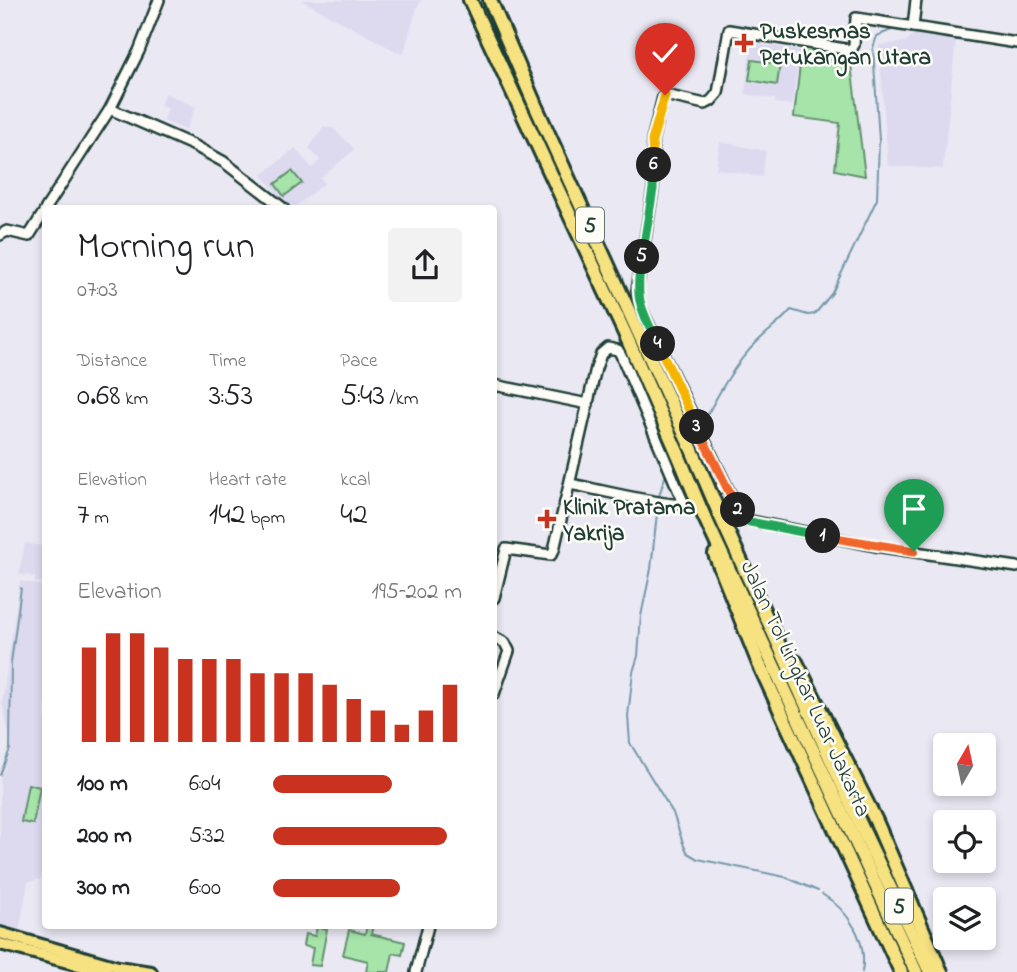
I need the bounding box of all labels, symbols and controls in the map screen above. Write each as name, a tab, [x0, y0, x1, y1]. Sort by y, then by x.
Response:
place label: Puskesmas Petukangan Utara	[760, 16, 931, 77]
pin	[635, 23, 695, 95]
marker: Puskesmas Petukangan Utara	[734, 33, 754, 53]
icon: check	[646, 34, 684, 72]
pin: 6	[636, 148, 672, 182]
text: 6	[649, 151, 658, 178]
road number: 5	[576, 208, 604, 243]
text: Morning run	[77, 220, 255, 276]
button: share	[388, 228, 462, 302]
pin: 5	[624, 240, 660, 274]
text: 5	[636, 243, 647, 270]
text: 07:03	[77, 274, 118, 307]
pin: 4	[640, 326, 676, 362]
text: 4	[654, 330, 661, 357]
text: Distance	[77, 348, 147, 375]
text: Time	[209, 348, 246, 375]
text: Pace	[340, 348, 377, 375]
text: 0.68	[77, 375, 121, 419]
text: 3:53	[209, 375, 253, 419]
text: 5:43	[340, 375, 385, 419]
text: km	[121, 386, 148, 413]
text: /km	[385, 386, 419, 413]
pin: 3	[680, 410, 714, 444]
text: 3	[693, 413, 700, 440]
text: Elevation	[77, 467, 147, 494]
text: Heart rate	[209, 467, 287, 494]
text: kcal	[340, 467, 371, 494]
pin	[884, 479, 944, 551]
icon: arrive	[895, 490, 933, 528]
place label: Klinik Pratama Yakrija	[562, 492, 695, 551]
pin: 2	[720, 492, 756, 528]
text: 7	[77, 494, 89, 538]
text: 142	[209, 494, 245, 538]
text: 42	[340, 494, 368, 538]
text: 2	[733, 496, 742, 523]
text: m	[89, 505, 109, 532]
text: bpm	[245, 505, 285, 532]
marker: Klinik Pratama Yakrija	[537, 509, 557, 529]
pin: 1	[806, 518, 840, 554]
text: 1	[819, 522, 826, 549]
street label: Jalan Tol Lingkar Luar Jakarta	[730, 556, 879, 823]
text: Elevation	[77, 576, 162, 609]
text: 195–202 m	[372, 576, 462, 609]
north arrow	[933, 733, 996, 796]
map controls	[933, 733, 996, 950]
text: 100 m	[77, 768, 128, 801]
text: 6:04	[189, 768, 221, 801]
button: locate	[933, 810, 996, 873]
text: 200 m	[77, 820, 132, 853]
text: 5:32	[189, 820, 225, 853]
text: 300 m	[77, 872, 130, 905]
text: 6:00	[189, 872, 221, 905]
button: layers	[933, 887, 996, 950]
road number: 5	[885, 888, 913, 923]

